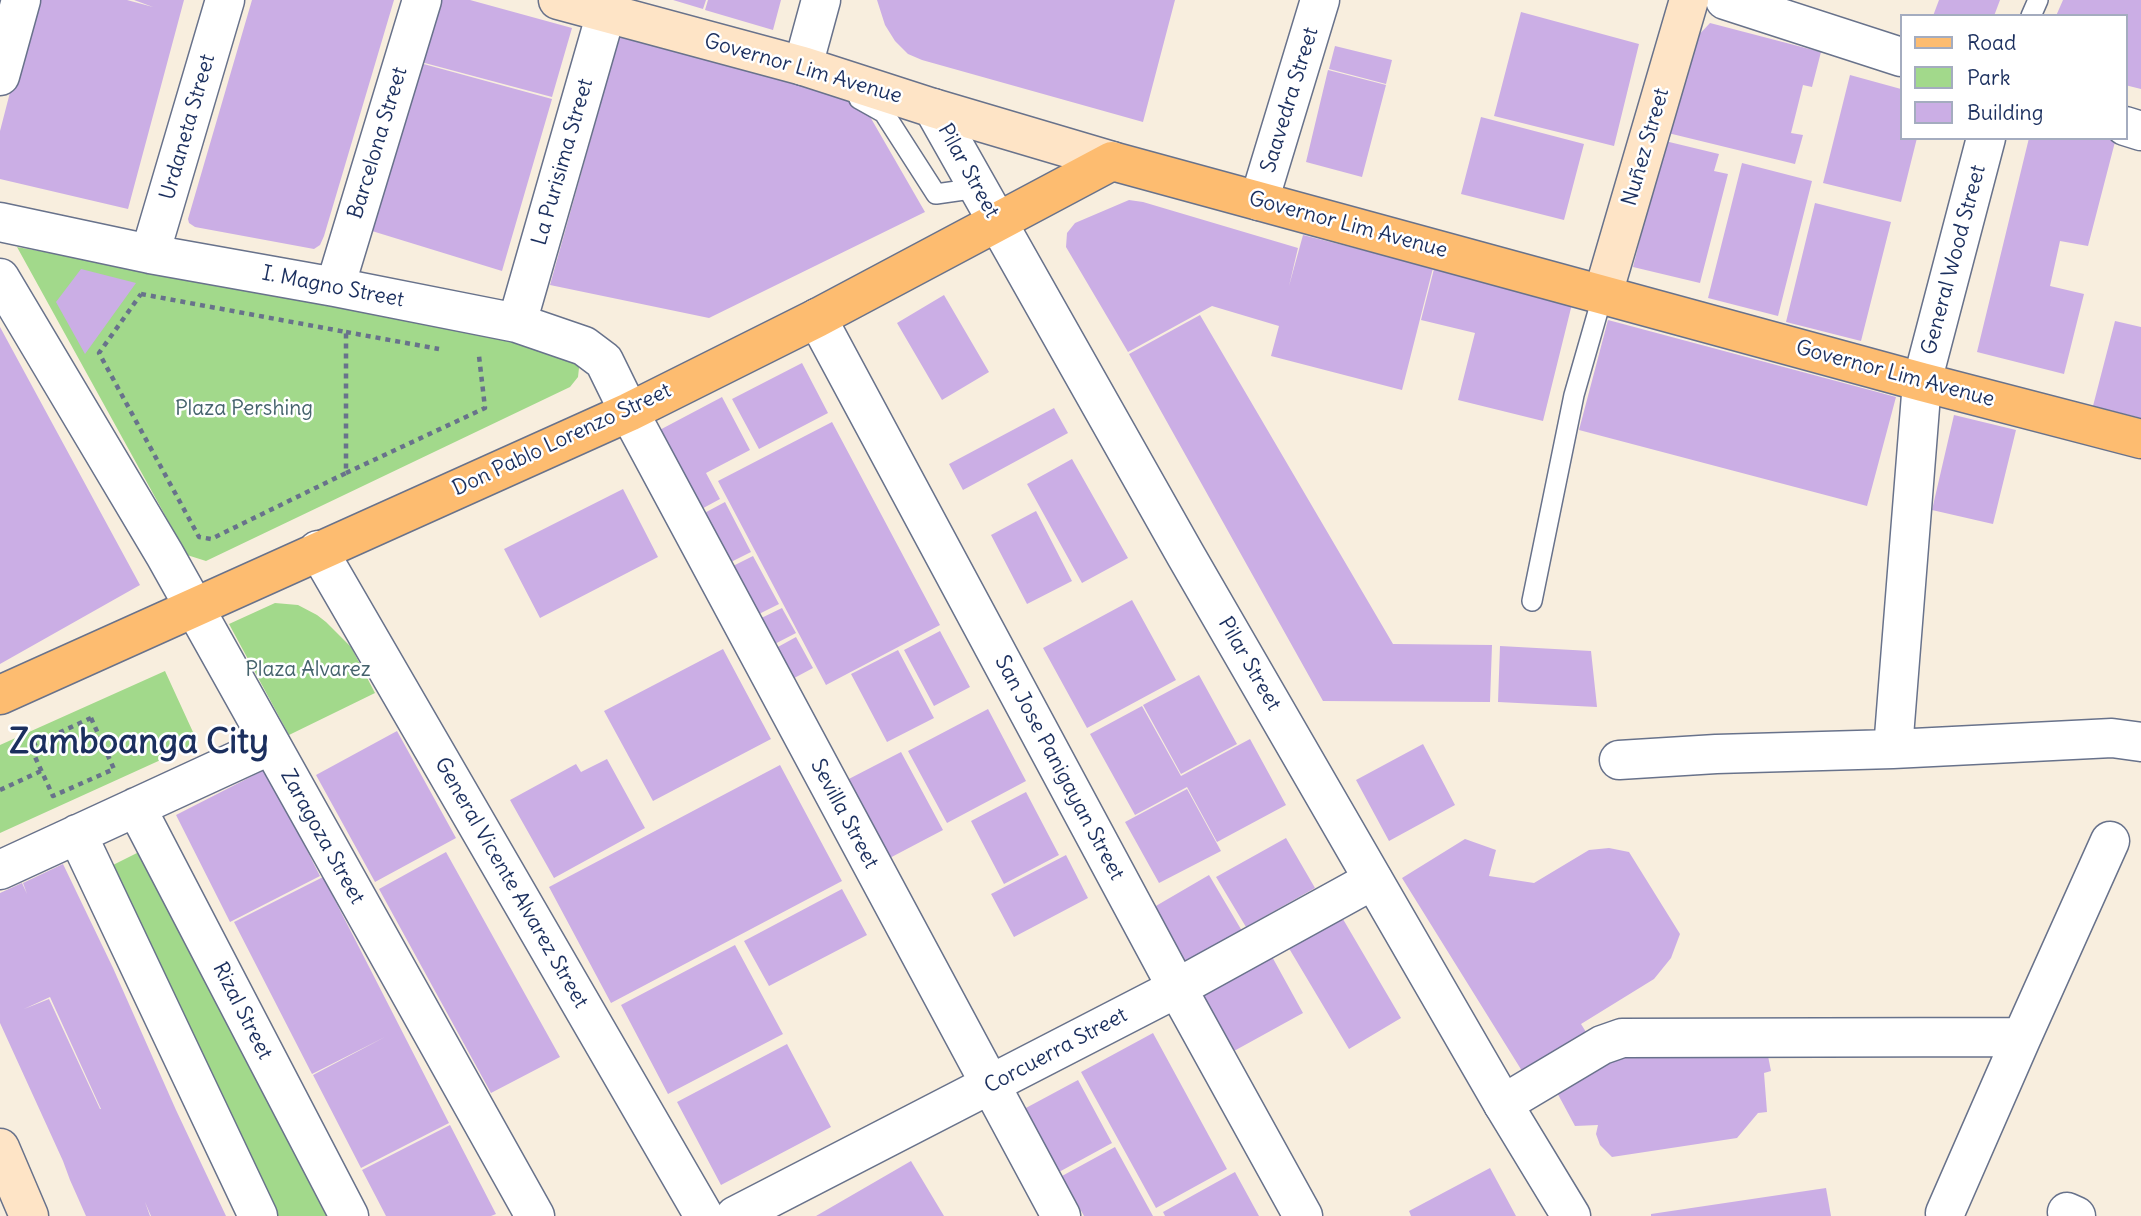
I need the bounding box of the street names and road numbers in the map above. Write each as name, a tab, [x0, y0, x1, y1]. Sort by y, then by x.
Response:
street label: Saavedra Street	[1256, 24, 1324, 176]
street label: Governor Lim Avenue	[701, 29, 905, 109]
street label: Urdaneta Street	[155, 51, 221, 203]
street label: Barcelona Street	[343, 64, 413, 222]
street label: La Purisima Street	[527, 76, 599, 248]
street label: Nuñez Street	[1617, 85, 1675, 209]
street label: Pilar Street	[932, 120, 1004, 222]
street label: General Wood Street	[1917, 162, 1991, 358]
street label: Governor Lim Avenue	[1246, 186, 1450, 264]
street label: I. Magno Street	[260, 261, 406, 313]
street label: Governor Lim Avenue	[1793, 335, 1997, 413]
street label: Don Pablo Lorenzo Street	[449, 378, 675, 502]
street label: Pilar Street	[1212, 613, 1286, 715]
street label: San Jose Panigayan Street	[989, 651, 1129, 885]
street label: General Vicente Alvarez Street	[429, 753, 593, 1013]
street label: Sevilla Street	[805, 755, 883, 873]
street label: Zaragoza Street	[275, 765, 369, 909]
street label: Rizal Street	[207, 958, 277, 1064]
street label: Corcuerra Street	[980, 1003, 1132, 1099]

